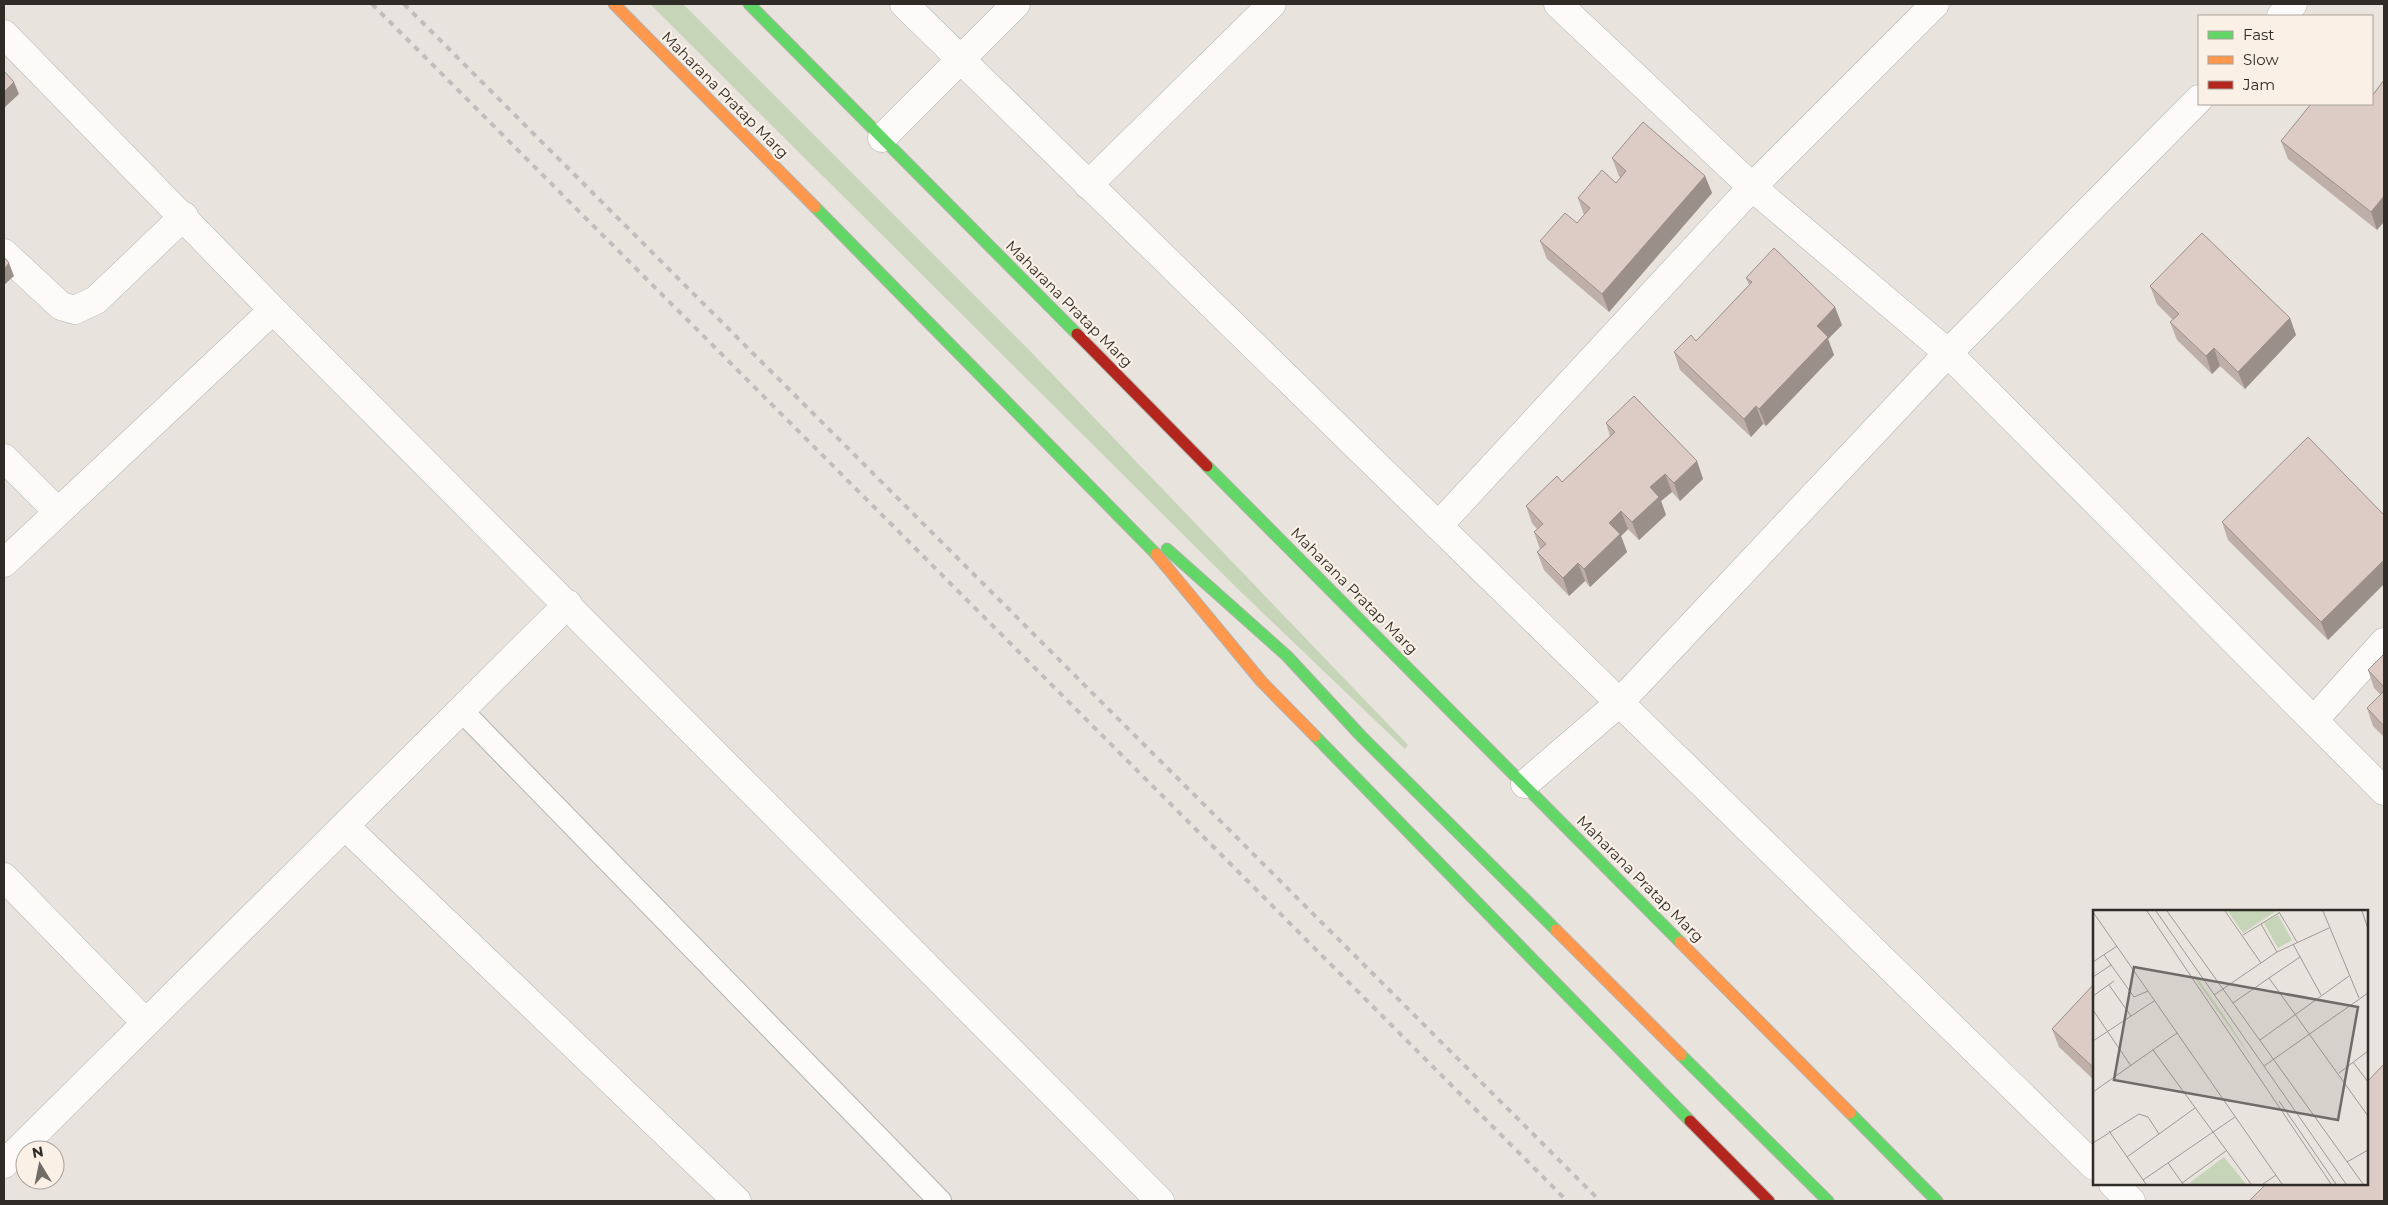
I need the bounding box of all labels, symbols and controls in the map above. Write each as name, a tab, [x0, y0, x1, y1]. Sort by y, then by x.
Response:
legend	[2198, 15, 2373, 105]
text: Fast	[2243, 25, 2274, 44]
street label: Maharana Pratap Marg	[658, 27, 793, 162]
text: Slow	[2243, 50, 2279, 69]
text: Jam	[2242, 75, 2275, 94]
street label: Maharana Pratap Marg	[1002, 236, 1137, 371]
street label: Maharana Pratap Marg	[1287, 523, 1422, 658]
street label: Maharana Pratap Marg	[1573, 811, 1708, 946]
inset map	[2093, 910, 2368, 1185]
north arrow	[15, 1140, 65, 1190]
text: N	[31, 1142, 45, 1162]

